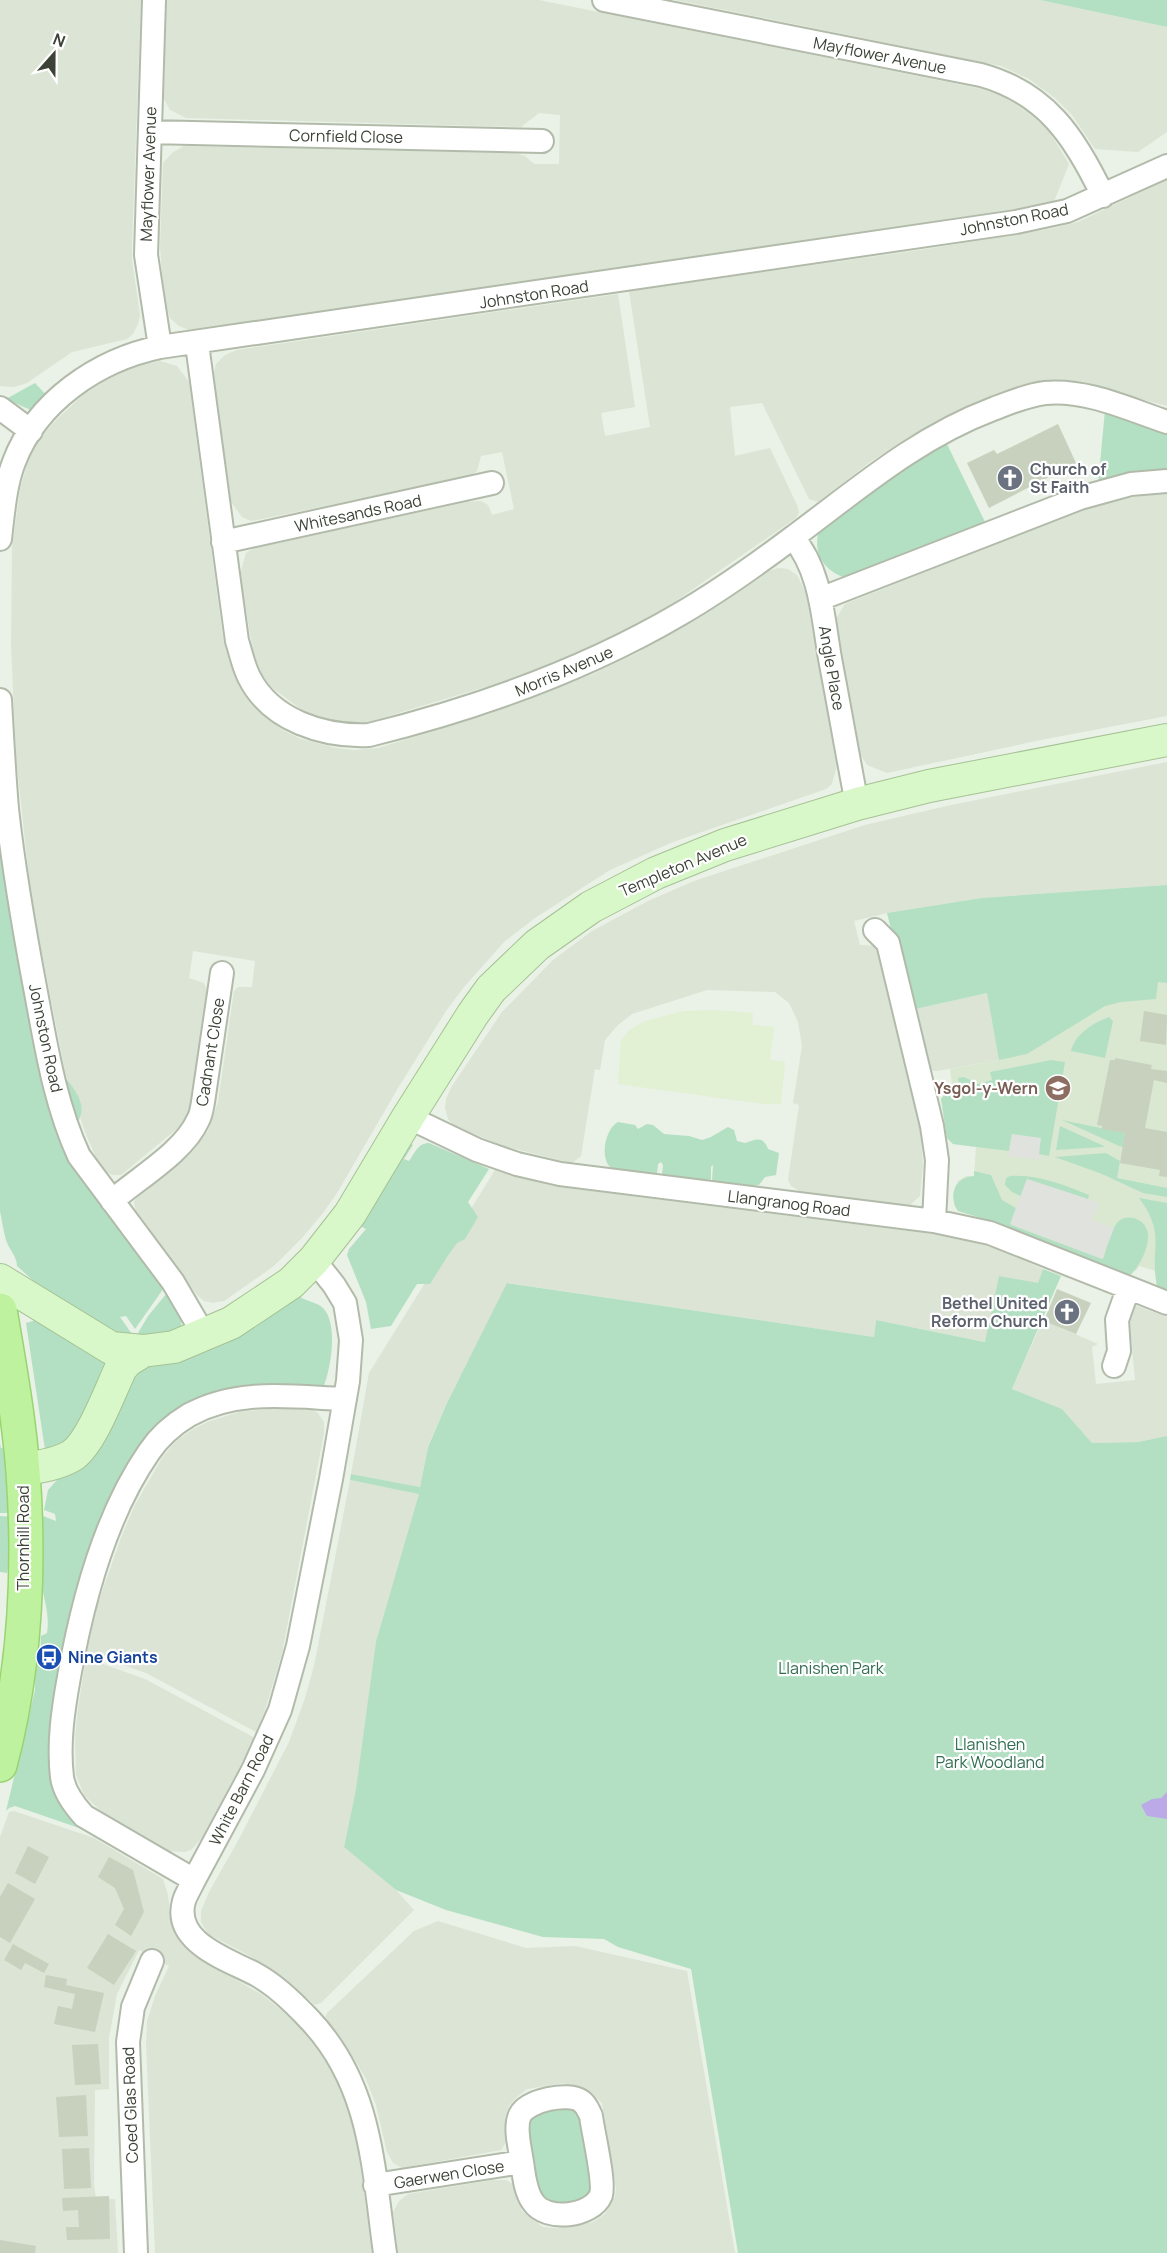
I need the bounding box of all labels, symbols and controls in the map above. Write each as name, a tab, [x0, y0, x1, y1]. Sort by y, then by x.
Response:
north arrow	[24, 24, 84, 84]
text: N	[50, 28, 69, 52]
street label: Mayflower Avenue	[812, 31, 948, 79]
street label: Mayflower Avenue	[135, 106, 161, 242]
street label: Cornfield Close	[289, 124, 403, 148]
street label: Johnston Road	[958, 198, 1070, 240]
street label: Johnston Road	[478, 274, 590, 314]
place label: Church of St Faith	[1030, 458, 1106, 498]
church icon: Church of St Faith	[995, 463, 1025, 493]
street label: Whitesands Road	[292, 489, 424, 537]
street label: Angle Place	[814, 624, 850, 712]
street label: Morris Avenue	[512, 640, 616, 702]
street label: Templeton Avenue	[616, 828, 750, 902]
street label: Johnston Road	[24, 982, 68, 1094]
street label: Cadnant Close	[191, 996, 229, 1108]
school or university icon: Ysgol-y-Wern	[1043, 1073, 1073, 1103]
place label: Ysgol-y-Wern	[934, 1077, 1038, 1099]
street label: Llangranog Road	[726, 1185, 852, 1221]
place label: Bethel United Reform Church	[931, 1292, 1048, 1332]
church icon: Bethel United Reform Church	[1052, 1297, 1082, 1327]
street label: Thornhill Road	[12, 1485, 34, 1591]
bus stop icon: Nine Giants	[34, 1642, 64, 1672]
place label: Nine Giants	[68, 1646, 158, 1668]
park label: Llanishen Park	[778, 1657, 885, 1679]
street label: White Barn Road	[204, 1731, 278, 1849]
park label: Llanishen Park Woodland	[935, 1733, 1045, 1773]
street label: Coed Glas Road	[117, 2046, 143, 2164]
street label: Gaerwen Close	[392, 2154, 506, 2194]

